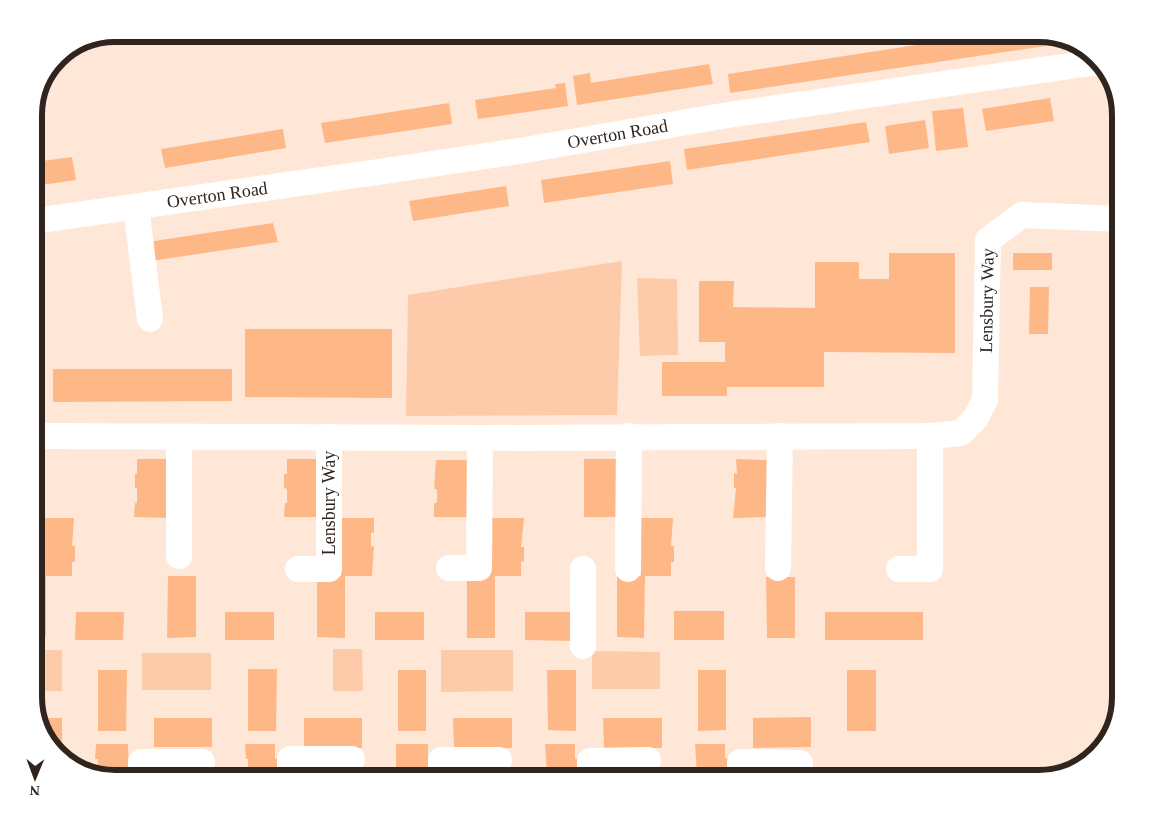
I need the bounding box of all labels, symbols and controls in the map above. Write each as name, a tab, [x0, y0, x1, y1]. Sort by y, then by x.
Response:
street label: Overton Road	[566, 116, 669, 153]
street label: Overton Road	[165, 178, 269, 212]
street label: Lensbury Way	[976, 248, 998, 353]
street label: Lensbury Way	[319, 451, 339, 555]
north arrow	[10, 753, 60, 803]
text: N	[30, 783, 40, 798]

